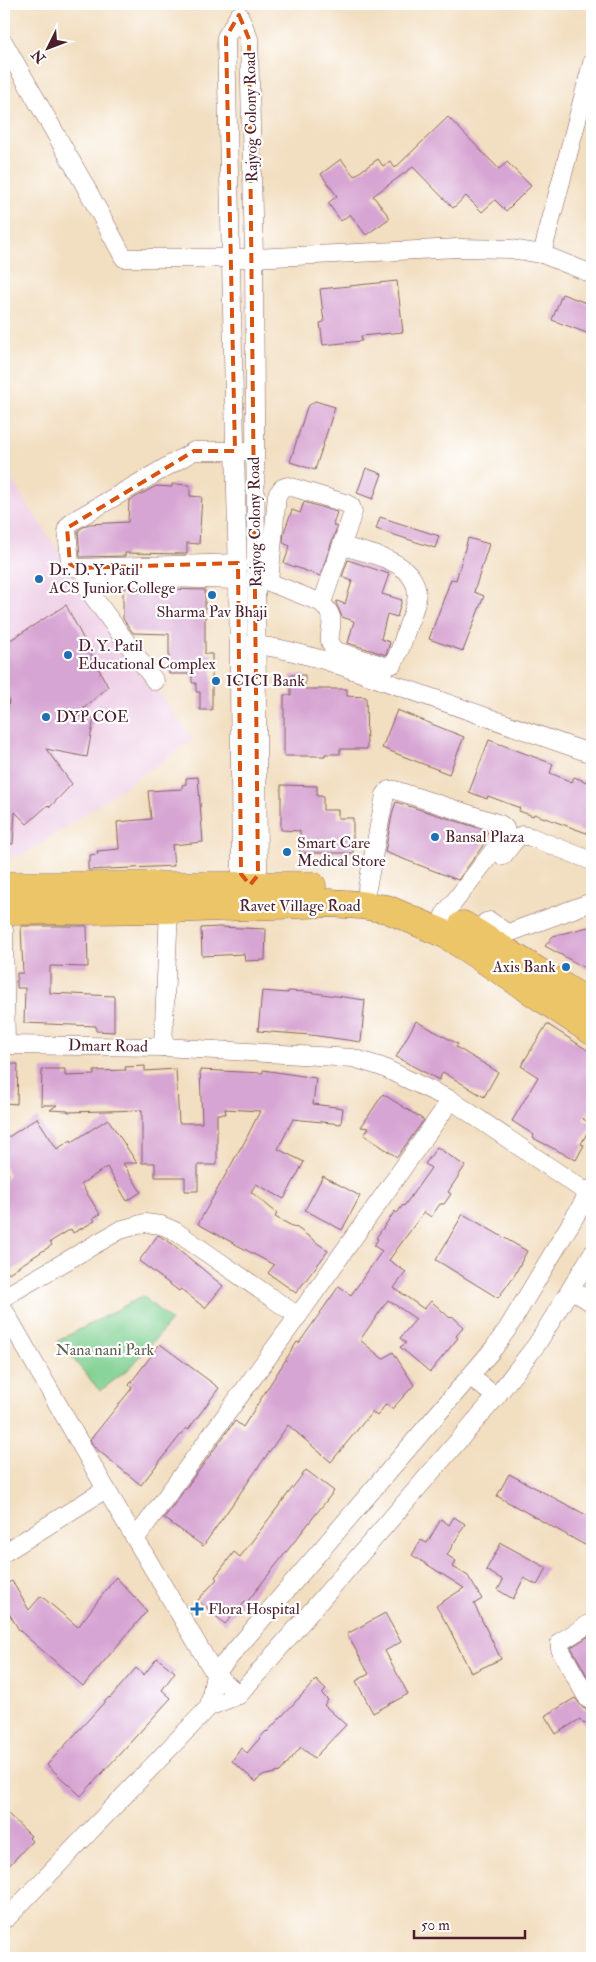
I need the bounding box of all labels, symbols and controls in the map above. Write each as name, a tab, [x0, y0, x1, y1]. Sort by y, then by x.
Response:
north arrow	[22, 22, 72, 72]
text: N	[28, 46, 50, 67]
street label: Rajyog Colony Road	[240, 51, 262, 182]
street label: Rajyog Colony Road	[244, 456, 266, 587]
place label: Dr. D. Y. Patil ACS Junior College	[48, 560, 176, 599]
marker: Dr. D. Y. Patil ACS Junior College	[33, 573, 45, 585]
marker: Sharma Pav Bhaji	[206, 589, 218, 601]
place label: Sharma Pav Bhaji	[156, 602, 268, 622]
place label: D. Y. Patil Educational Complex	[78, 636, 216, 675]
marker: D. Y. Patil Educational Complex	[62, 649, 74, 661]
place label: ICICI Bank	[226, 671, 305, 691]
marker: ICICI Bank	[210, 675, 222, 687]
place label: DYP COE	[56, 707, 128, 727]
marker: DYP COE	[40, 711, 52, 723]
place label: Bansal Plaza	[445, 827, 525, 847]
marker: Bansal Plaza	[429, 831, 441, 843]
place label: Smart Care Medical Store	[297, 833, 386, 871]
marker: Smart Care Medical Store	[281, 846, 293, 858]
street label: Ravet Village Road	[239, 896, 361, 916]
place label: Axis Bank	[492, 957, 556, 977]
marker: Axis Bank	[560, 961, 572, 973]
street label: Dmart Road	[68, 1035, 148, 1057]
park label: Nana nani Park	[56, 1340, 155, 1360]
place label: Flora Hospital	[208, 1599, 300, 1620]
marker: Flora Hospital	[190, 1602, 204, 1616]
scale bar	[414, 1907, 525, 1939]
text: 50 m	[421, 1916, 450, 1935]

